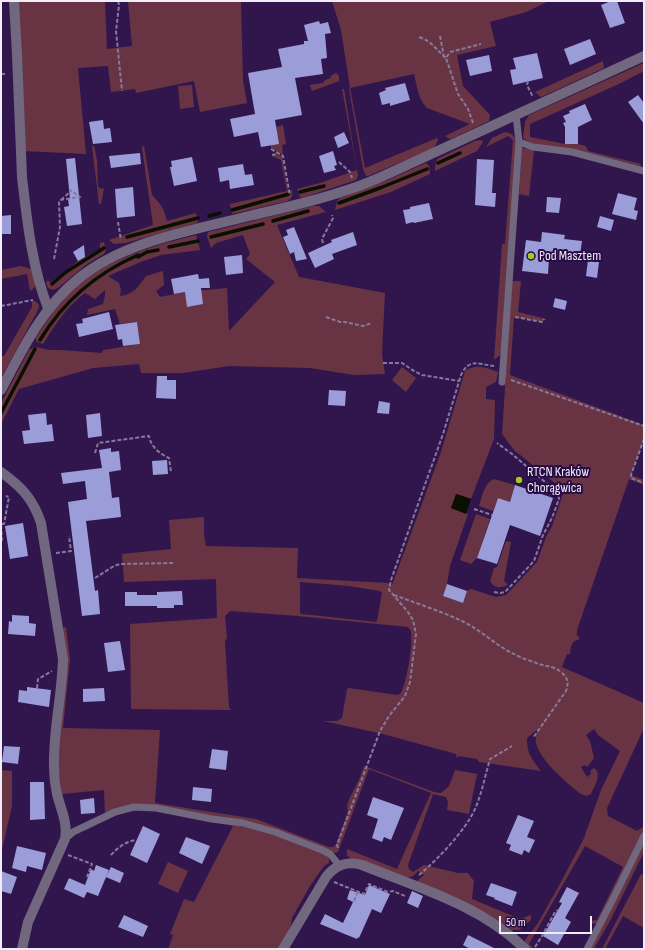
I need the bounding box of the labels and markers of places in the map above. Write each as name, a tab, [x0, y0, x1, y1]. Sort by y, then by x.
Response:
place label: Pod Masztem	[539, 248, 601, 264]
marker: Pod Masztem	[526, 251, 536, 261]
place label: RTCN Kraków Chorągwica	[527, 464, 589, 496]
marker: RTCN Kraków Chorągwica	[514, 475, 524, 485]

